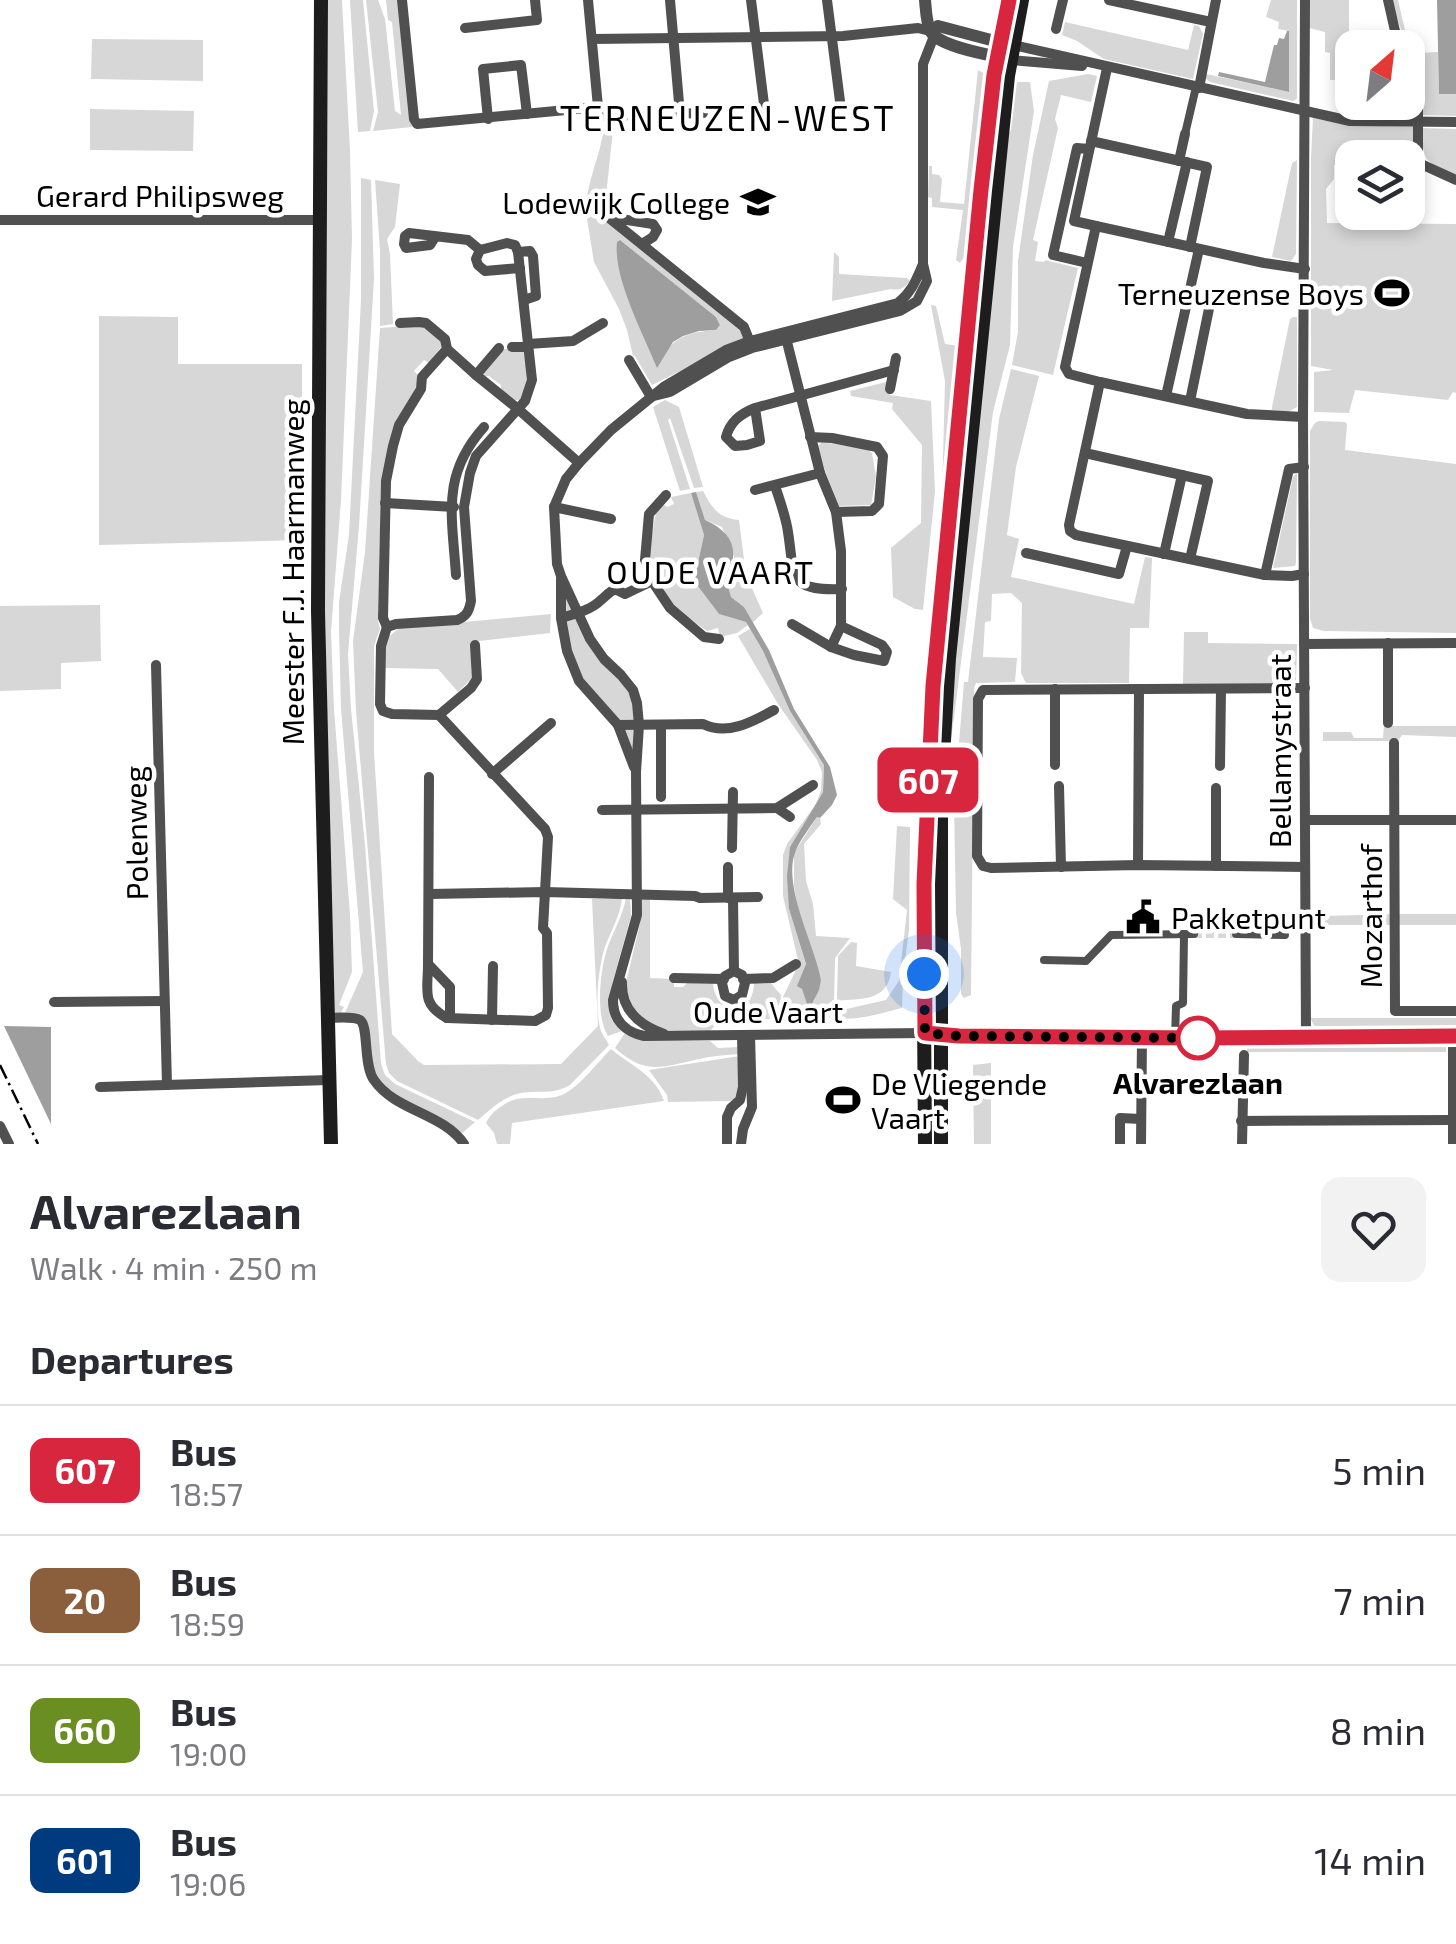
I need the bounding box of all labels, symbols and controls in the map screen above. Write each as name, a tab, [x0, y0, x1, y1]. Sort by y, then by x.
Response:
north arrow	[1335, 30, 1425, 120]
map controls	[1335, 30, 1425, 230]
district label: TERNEUZEN-WEST	[560, 96, 896, 138]
button: layers	[1335, 140, 1425, 230]
street label: Gerard Philipsweg	[36, 177, 284, 213]
school or university icon: Lodewijk College	[739, 183, 777, 221]
place label: Lodewijk College	[502, 184, 730, 220]
sports icon: Terneuzense Boys	[1373, 274, 1411, 312]
place label: Terneuzense Boys	[1118, 275, 1364, 311]
street label: Meester F.J. Haarmanweg	[274, 398, 310, 745]
district label: OUDE VAART	[606, 552, 816, 590]
street label: Bellamystraat	[1261, 654, 1297, 848]
line badge: 607	[870, 748, 986, 812]
text: 607	[897, 759, 959, 801]
street label: Polenweg	[116, 765, 154, 901]
street label: Mozarthof	[1352, 843, 1388, 988]
public building icon: Pakketpunt	[1124, 898, 1162, 936]
place label: Pakketpunt	[1171, 899, 1326, 935]
your location	[899, 949, 949, 999]
street label: Oude Vaart	[693, 993, 843, 1029]
marker: Alvarezlaan	[1177, 1017, 1219, 1059]
place label: Alvarezlaan	[1113, 1064, 1283, 1100]
place label: De Vliegende Vaart	[871, 1065, 1047, 1135]
sports icon: De Vliegende Vaart	[824, 1081, 862, 1119]
button: heart	[1321, 1177, 1426, 1282]
text: Alvarezlaan	[30, 1181, 302, 1239]
text: Walk · 4 min · 250 m	[30, 1248, 318, 1286]
text: Departures	[30, 1336, 234, 1382]
text: Bus	[170, 1428, 237, 1474]
text: 5 min	[1332, 1447, 1426, 1493]
text: 607	[54, 1449, 116, 1491]
text: 18:57	[170, 1474, 243, 1512]
text: Bus	[170, 1558, 237, 1604]
text: 7 min	[1333, 1577, 1426, 1623]
text: 20	[64, 1579, 106, 1621]
text: 18:59	[170, 1604, 245, 1642]
text: Bus	[170, 1688, 237, 1734]
text: 8 min	[1330, 1707, 1426, 1753]
text: 660	[53, 1709, 117, 1751]
text: 19:00	[170, 1734, 247, 1772]
text: Bus	[170, 1818, 237, 1864]
text: 14 min	[1314, 1837, 1426, 1883]
text: 601	[56, 1839, 114, 1881]
text: 19:06	[170, 1864, 246, 1902]

